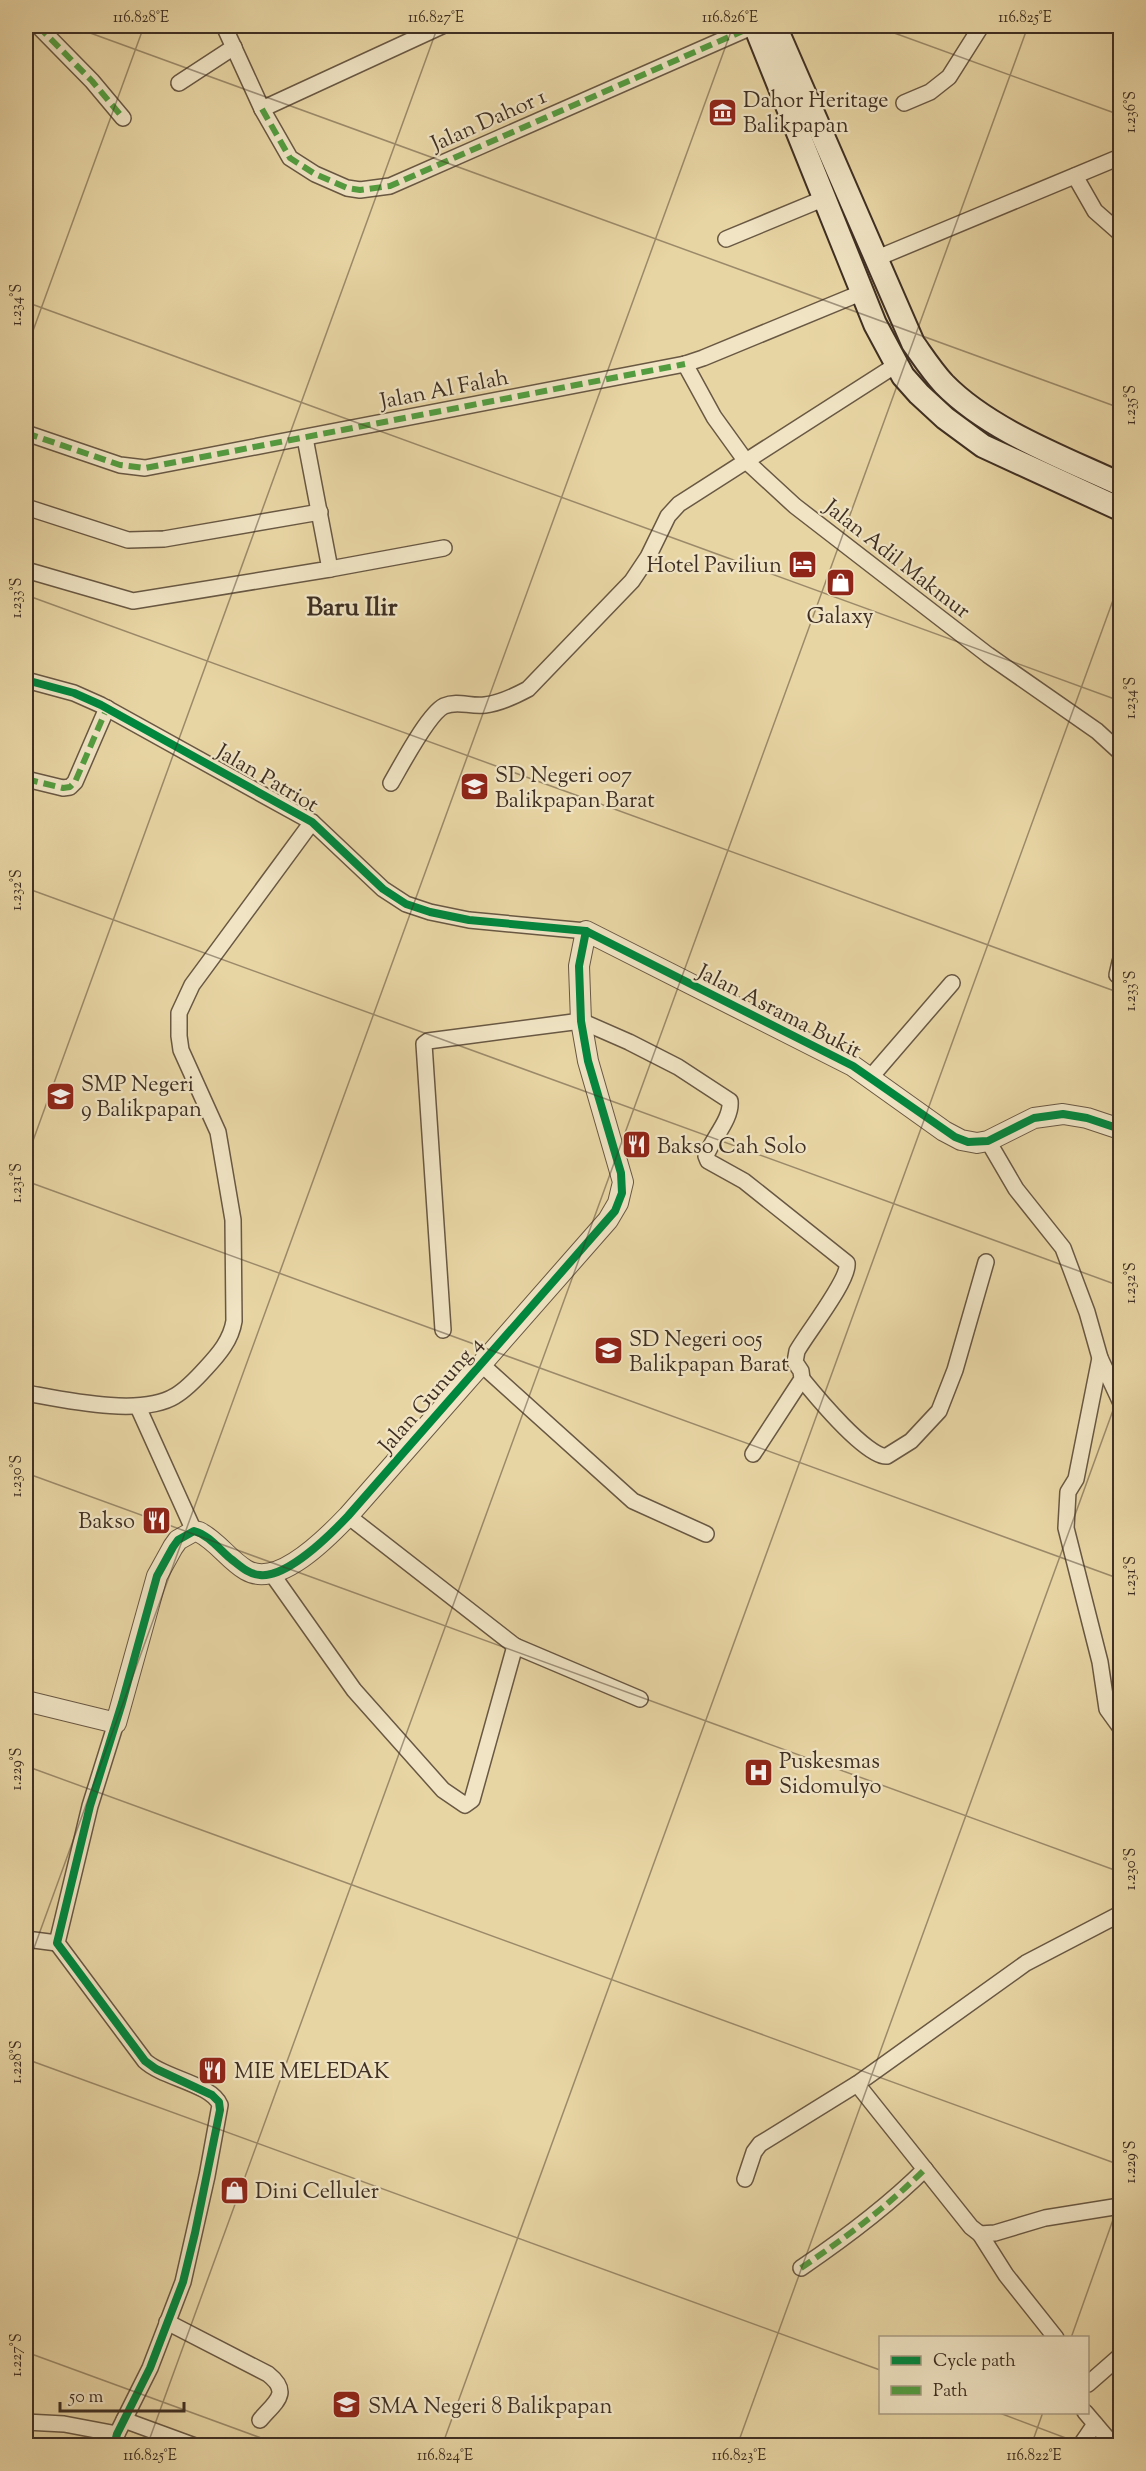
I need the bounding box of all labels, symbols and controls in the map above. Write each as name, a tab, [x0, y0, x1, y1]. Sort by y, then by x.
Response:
text: 116.828°E	[113, 8, 169, 29]
text: 116.827°E	[408, 8, 464, 29]
text: 116.826°E	[702, 8, 758, 29]
text: 116.825°E	[998, 8, 1052, 29]
street label: Jalan Dahor 1	[426, 82, 552, 162]
place label: Dahor Heritage Balikpapan	[743, 86, 889, 143]
text: 1.236°S	[1121, 91, 1142, 133]
museum icon: Dahor Heritage Balikpapan	[706, 96, 738, 128]
text: 1.234°S	[7, 284, 28, 326]
street label: Jalan Al Falah	[377, 363, 512, 419]
text: 1.235°S	[1121, 385, 1142, 425]
street label: Jalan Adil Makmur	[815, 492, 976, 628]
hotel icon: Hotel Paviliun	[787, 548, 819, 580]
place label: Hotel Paviliun	[647, 551, 782, 583]
shop icon: Galaxy	[824, 567, 856, 599]
text: 1.233°S	[7, 578, 28, 618]
district label: Baru Ilir	[306, 590, 398, 627]
place label: Galaxy	[807, 602, 873, 634]
text: 1.234°S	[1121, 677, 1142, 719]
street label: Jalan Patriot	[208, 737, 324, 822]
place label: SD Negeri 007 Balikpapan Barat	[495, 761, 655, 818]
school or university icon: SD Negeri 007 Balikpapan Barat	[458, 771, 490, 803]
text: 1.232°S	[7, 869, 28, 911]
street label: Jalan Asrama Bukit	[690, 957, 867, 1068]
text: 1.233°S	[1121, 971, 1142, 1011]
place label: SMP Negeri 9 Balikpapan	[81, 1070, 202, 1127]
school or university icon: SMP Negeri 9 Balikpapan	[44, 1080, 76, 1112]
restaurant icon: Bakso Cah Solo	[620, 1129, 652, 1161]
place label: Bakso Cah Solo	[657, 1132, 807, 1164]
text: 1.231°S	[7, 1163, 28, 1203]
text: 1.232°S	[1121, 1262, 1142, 1304]
place label: SD Negeri 005 Balikpapan Barat	[629, 1325, 789, 1382]
street label: Jalan Gunung 4	[372, 1330, 492, 1462]
school or university icon: SD Negeri 005 Balikpapan Barat	[592, 1335, 624, 1367]
text: 1.230°S	[7, 1455, 28, 1497]
restaurant icon: Bakso	[140, 1504, 172, 1536]
place label: Bakso	[78, 1507, 135, 1539]
text: 1.231°S	[1121, 1556, 1142, 1596]
place label: Puskesmas Sidomulyo	[779, 1747, 882, 1804]
text: 1.229°S	[7, 1748, 28, 1790]
hospital icon: Puskesmas Sidomulyo	[742, 1757, 774, 1789]
text: 1.230°S	[1121, 1848, 1142, 1890]
text: 1.228°S	[7, 2040, 28, 2084]
restaurant icon: MIE MELEDAK	[197, 2054, 229, 2086]
place label: MIE MELEDAK	[234, 2057, 390, 2089]
text: 1.229°S	[1121, 2141, 1142, 2183]
shop icon: Dini Celluler	[218, 2174, 250, 2206]
place label: Dini Celluler	[255, 2177, 379, 2209]
text: 1.227°S	[7, 2333, 28, 2377]
legend	[879, 2336, 1089, 2414]
text: Cycle path	[933, 2349, 1016, 2375]
scale bar	[60, 2375, 184, 2413]
text: Path	[933, 2379, 968, 2405]
text: 50 m	[68, 2385, 104, 2411]
school or university icon: SMA Negeri 8 Balikpapan	[331, 2389, 363, 2421]
place label: SMA Negeri 8 Balikpapan	[368, 2392, 612, 2424]
text: 116.825°E	[123, 2446, 177, 2467]
text: 116.824°E	[417, 2446, 473, 2467]
text: 116.823°E	[712, 2446, 766, 2467]
text: 116.822°E	[1006, 2446, 1062, 2467]

